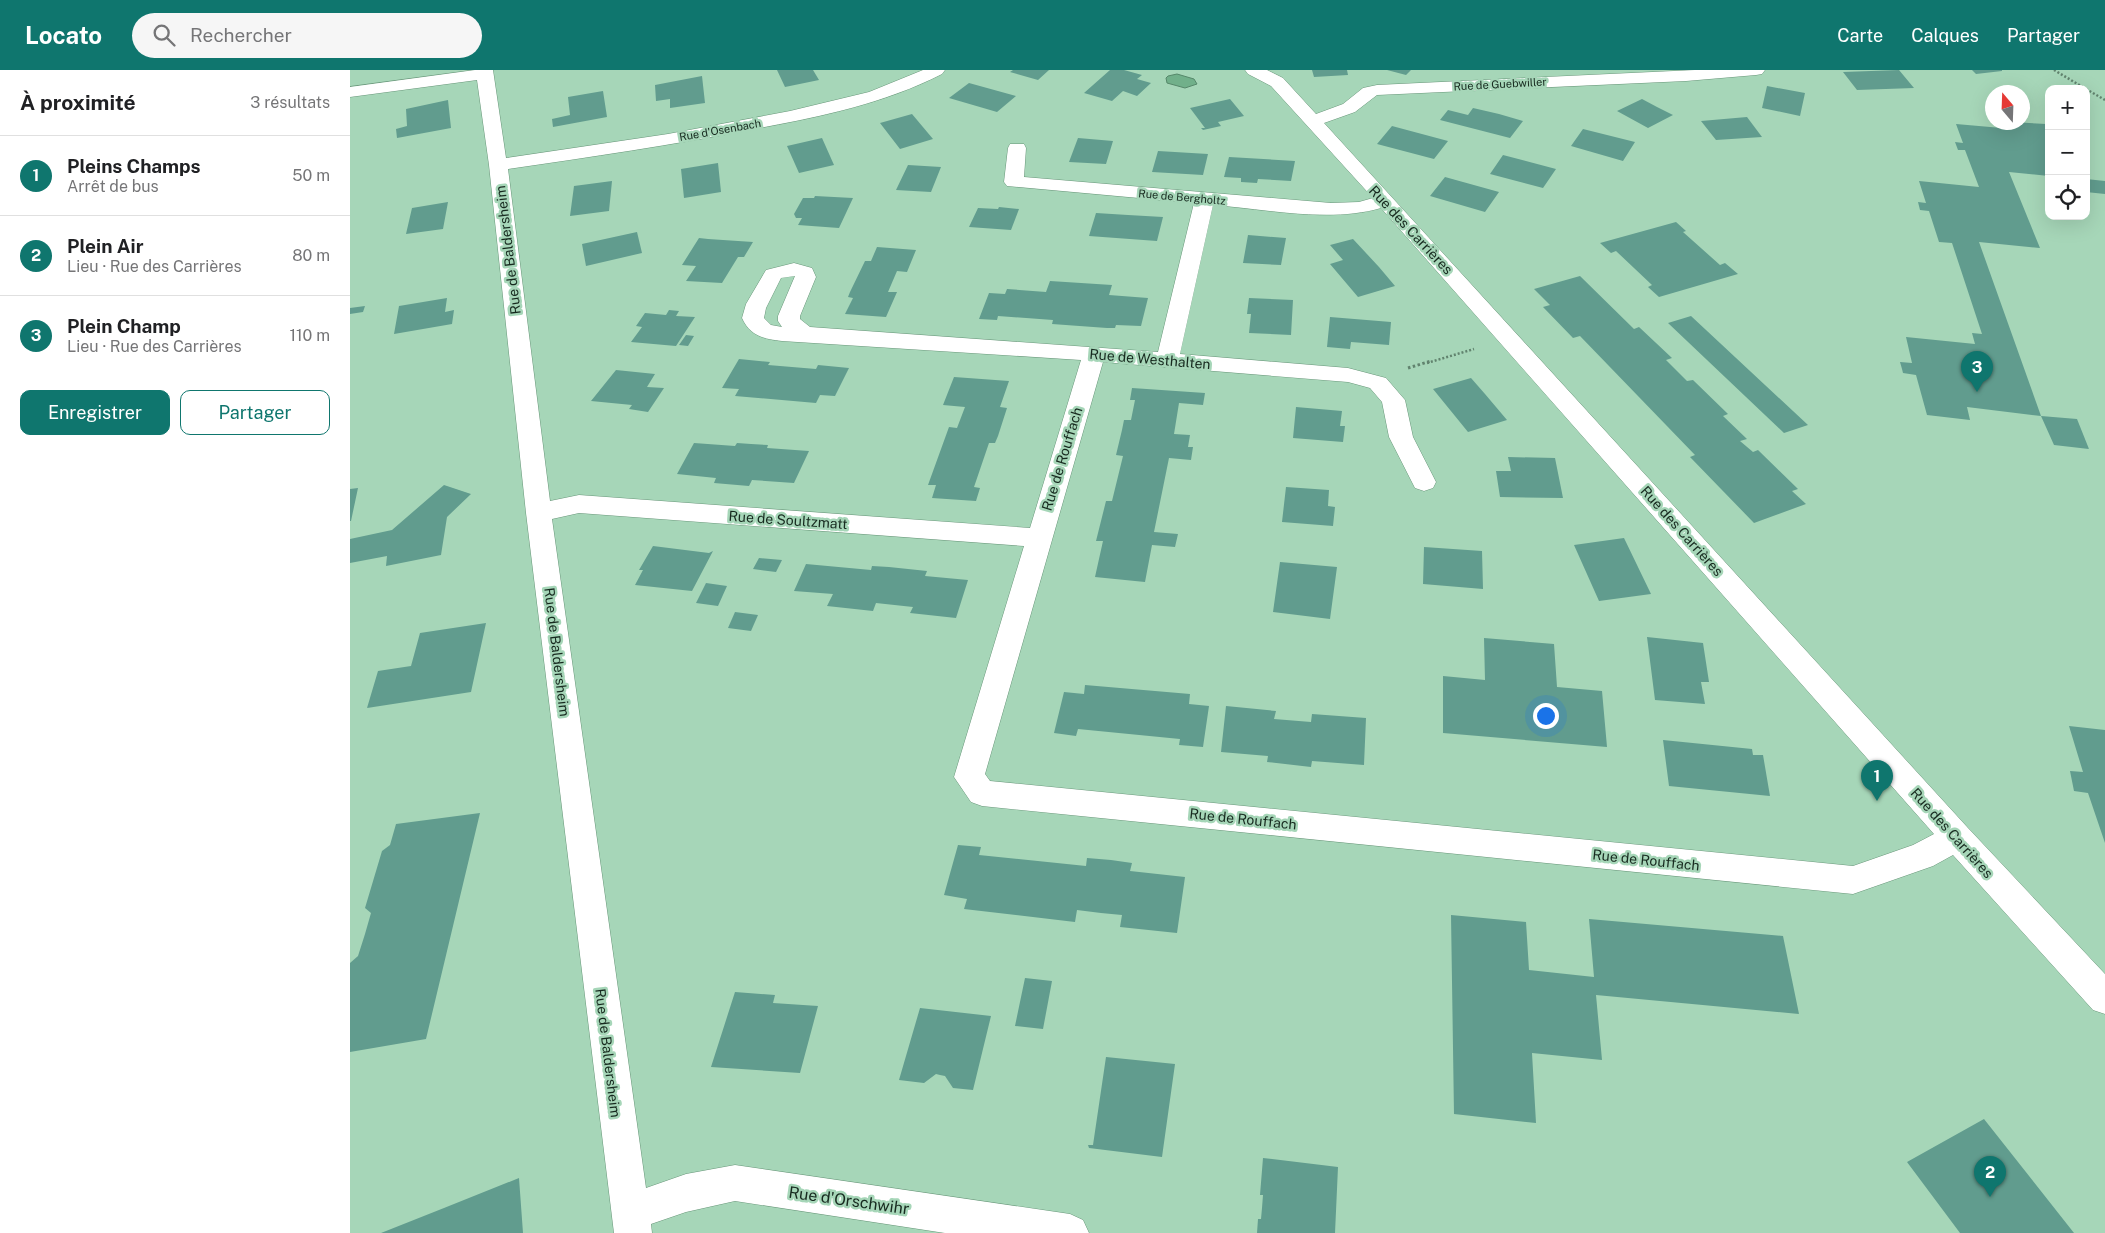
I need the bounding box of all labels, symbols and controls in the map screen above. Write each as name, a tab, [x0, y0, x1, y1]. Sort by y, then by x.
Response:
search box	[132, 13, 482, 58]
text: Locato	[25, 21, 102, 49]
icon: search	[150, 21, 178, 49]
text: Rechercher	[190, 24, 292, 46]
text: Carte	[1837, 25, 1883, 46]
text: Calques	[1911, 25, 1979, 46]
text: Partager	[2007, 25, 2080, 46]
street label: Rue de Guebwiller	[1453, 76, 1547, 92]
north arrow	[1985, 85, 2030, 130]
map controls	[2045, 85, 2090, 220]
button: +	[2045, 85, 2090, 130]
text: À proximité	[20, 90, 136, 115]
text: 3 résultats	[250, 93, 330, 112]
street label: Rue d'Osenbach	[678, 117, 762, 143]
button: −	[2045, 130, 2090, 175]
text: Pleins Champs	[67, 155, 201, 177]
text: 1	[33, 166, 39, 185]
text: 50 m	[292, 166, 330, 185]
button: locate	[2045, 175, 2090, 220]
text: Arrêt de bus	[67, 177, 159, 196]
street label: Rue des Carrières	[1366, 182, 1456, 278]
street label: Rue de Baldersheim	[492, 185, 524, 315]
street label: Rue de Bergholtz	[1138, 187, 1226, 207]
text: Plein Air	[67, 235, 143, 257]
text: 2	[31, 246, 41, 265]
text: 80 m	[292, 246, 330, 265]
text: Lieu · Rue des Carrières	[67, 257, 242, 276]
text: Plein Champ	[67, 315, 181, 337]
text: 3	[31, 326, 41, 345]
text: 110 m	[289, 326, 330, 345]
text: Lieu · Rue des Carrières	[67, 337, 242, 356]
street label: Rue de Westhalten	[1089, 346, 1211, 372]
pin: 3	[1961, 351, 1993, 392]
button: Enregistrer	[20, 390, 170, 435]
button: Partager	[180, 390, 330, 435]
street label: Rue de Rouffach	[1039, 405, 1085, 513]
street label: Rue des Carrières	[1638, 483, 1726, 579]
street label: Rue de Soultzmatt	[728, 508, 848, 532]
street label: Rue de Baldersheim	[541, 587, 573, 717]
your location	[1533, 703, 1559, 729]
pin: 1	[1861, 760, 1893, 801]
street label: Rue des Carrières	[1908, 785, 1996, 881]
street label: Rue de Rouffach	[1189, 805, 1297, 833]
street label: Rue de Rouffach	[1592, 846, 1700, 874]
street label: Rue de Baldersheim	[592, 988, 624, 1118]
pin: 2	[1974, 1156, 2006, 1197]
street label: Rue d'Orschwihr	[787, 1183, 910, 1218]

